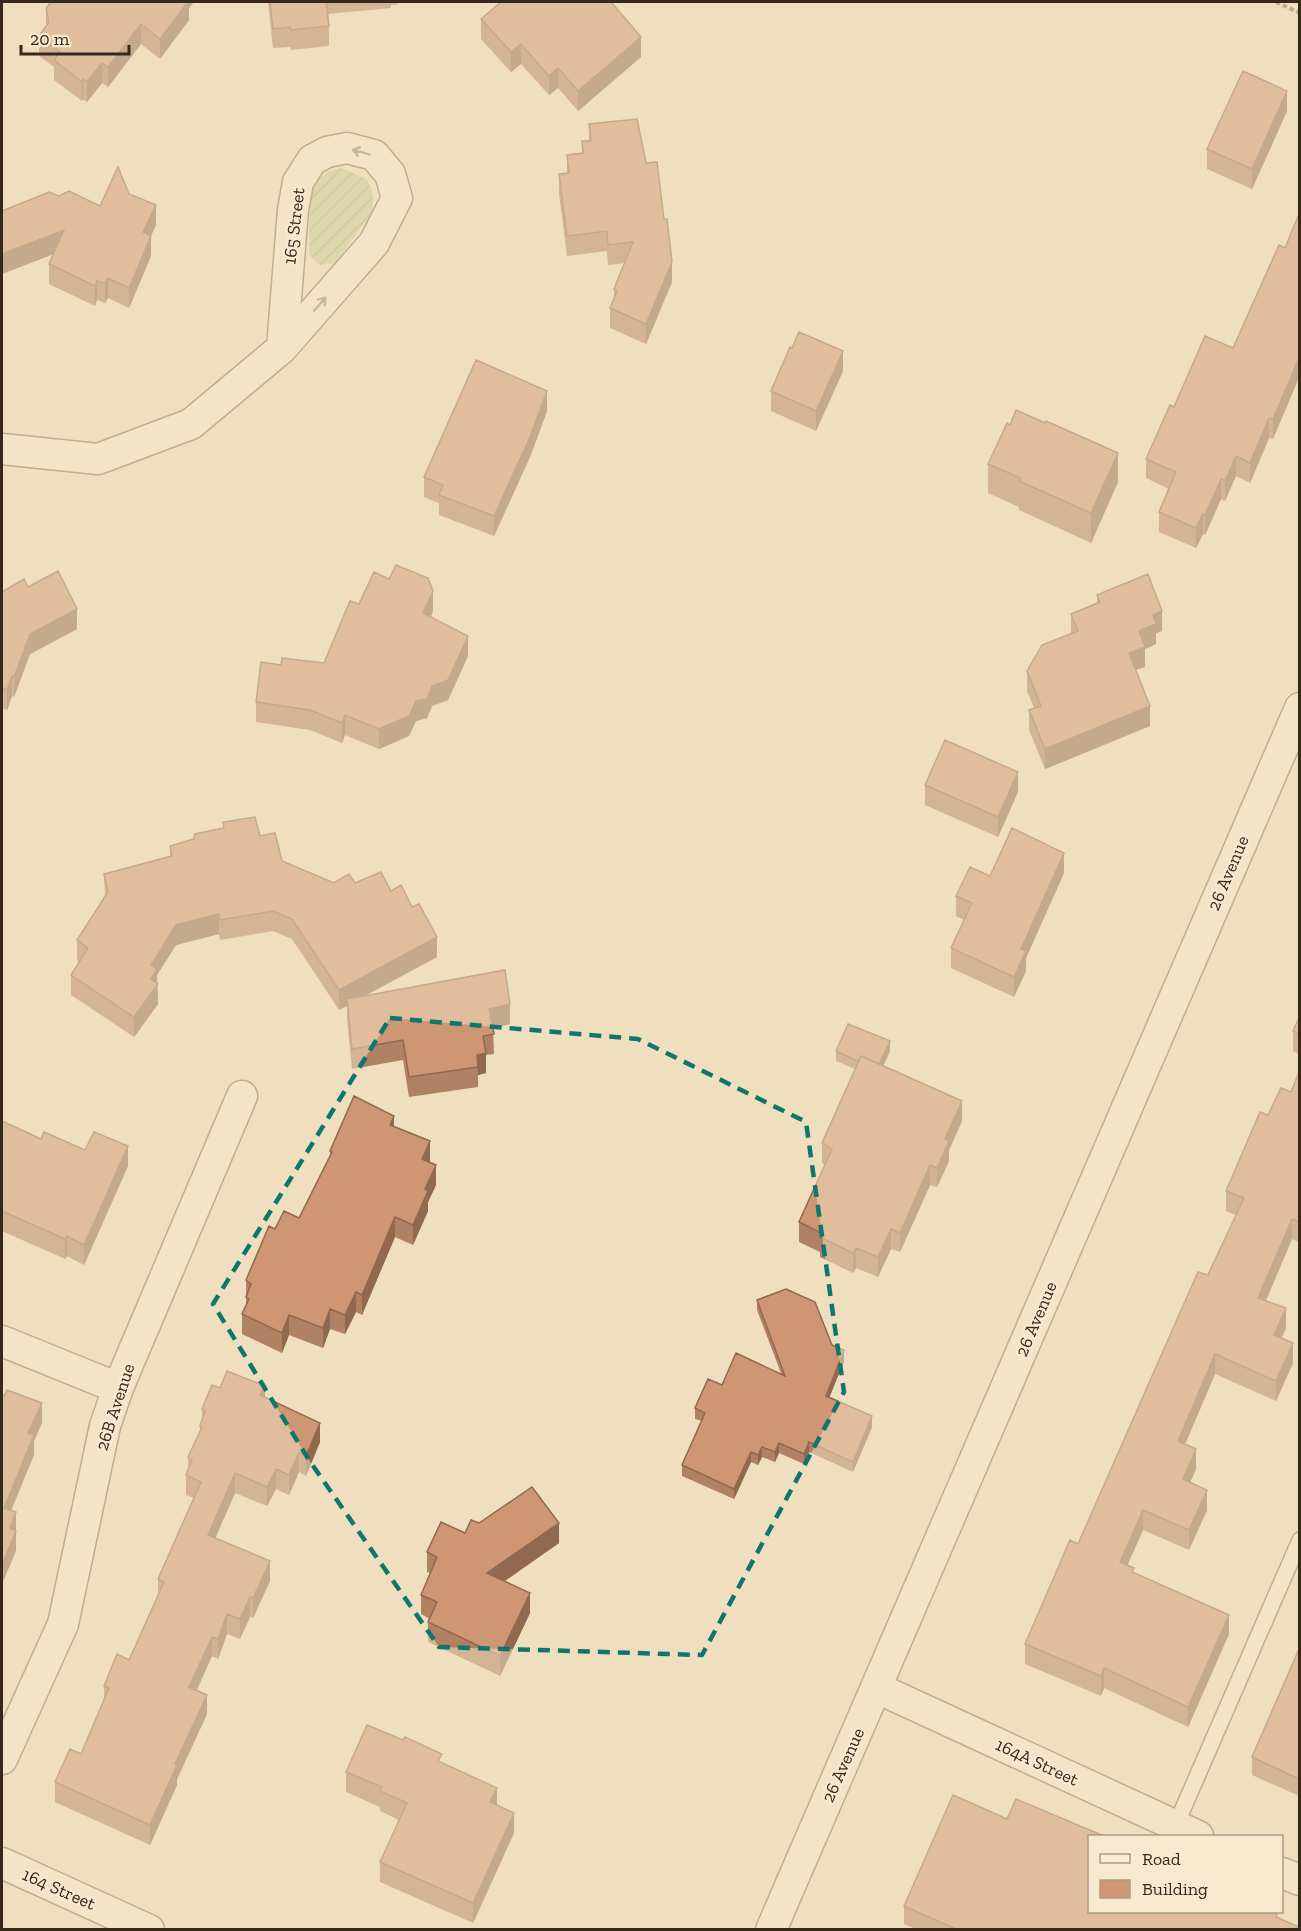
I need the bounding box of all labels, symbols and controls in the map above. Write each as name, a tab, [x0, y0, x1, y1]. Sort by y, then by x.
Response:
scale bar	[21, 18, 129, 56]
text: 20 m	[30, 28, 70, 50]
one-way arrow	[351, 145, 370, 157]
street label: 165 Street	[278, 186, 310, 266]
one-way arrow	[313, 297, 327, 312]
street label: 26 Avenue	[1202, 832, 1254, 914]
street label: 26 Avenue	[1010, 1278, 1062, 1360]
street label: 26B Avenue	[91, 1361, 139, 1453]
street label: 26 Avenue	[817, 1724, 869, 1806]
street label: 164A Street	[992, 1733, 1082, 1791]
legend	[1088, 1835, 1283, 1913]
text: Road	[1142, 1848, 1181, 1870]
street label: 164 Street	[19, 1863, 99, 1915]
text: Building	[1142, 1878, 1208, 1900]

